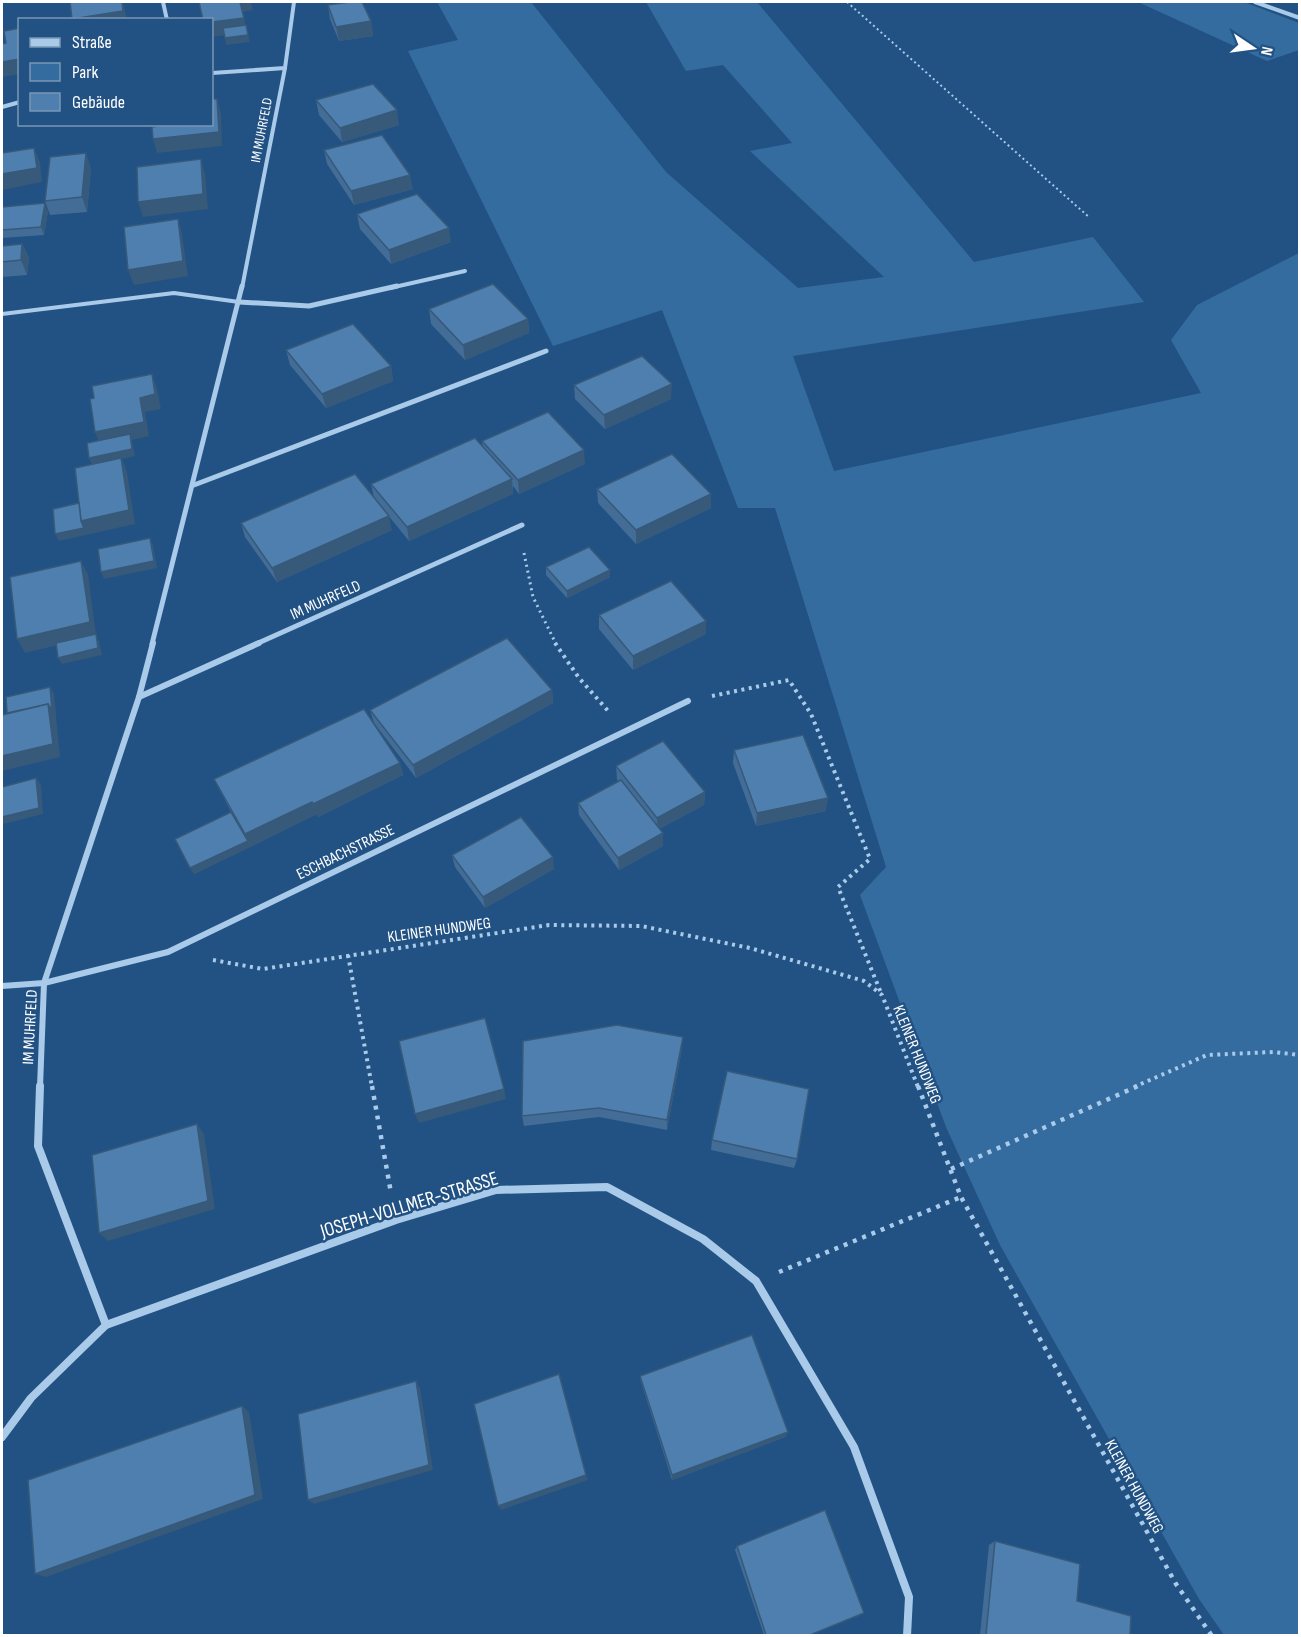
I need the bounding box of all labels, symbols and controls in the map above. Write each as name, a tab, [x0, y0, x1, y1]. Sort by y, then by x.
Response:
legend	[18, 18, 213, 126]
north arrow	[1223, 18, 1283, 78]
text: Straße	[72, 32, 112, 53]
text: N	[1256, 45, 1276, 57]
text: Park	[72, 62, 98, 83]
text: Gebäude	[72, 92, 125, 113]
street label: IM MUHRFELD	[247, 96, 276, 164]
street label: IM MUHRFELD	[288, 576, 364, 624]
street label: ESCHBACHSTRASSE	[294, 820, 398, 884]
street label: KLEINER HUNDWEG	[386, 914, 492, 947]
street label: IM MUHRFELD	[19, 989, 42, 1065]
street label: KLEINER HUNDWEG	[888, 1003, 945, 1107]
street label: JOSEPH-VOLLMER-STRASSE	[316, 1166, 501, 1244]
street label: KLEINER HUNDWEG	[1100, 1436, 1167, 1537]

